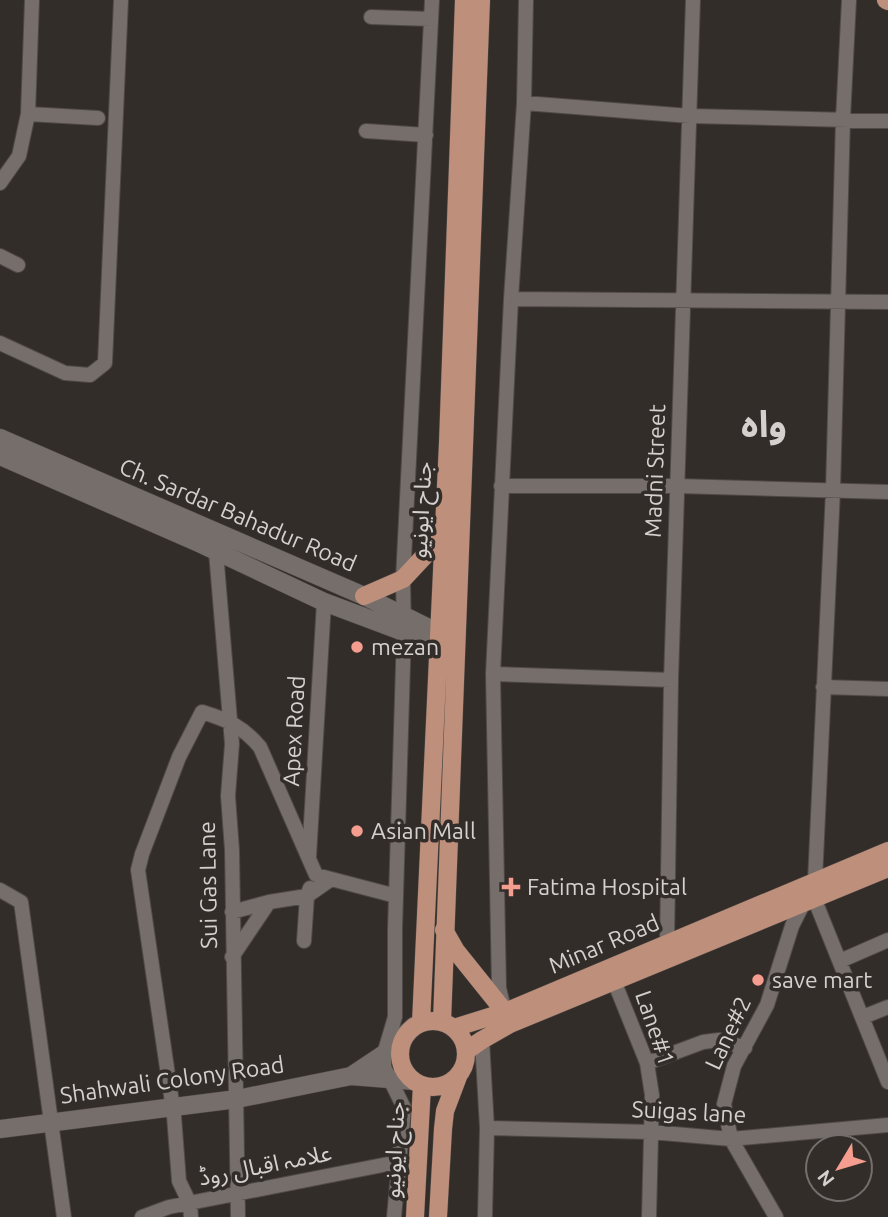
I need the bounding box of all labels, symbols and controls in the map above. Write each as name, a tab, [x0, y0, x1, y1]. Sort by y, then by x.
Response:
district label: واہ	[741, 403, 787, 446]
street label: Madni Street	[640, 404, 669, 538]
street label: Ch. Sardar Bahadur Road	[116, 453, 360, 576]
street label: جناح ایونیو	[405, 461, 441, 559]
place label: mezan	[371, 634, 439, 659]
marker: mezan	[349, 639, 365, 655]
street label: Apex Road	[278, 675, 309, 787]
place label: Asian Mall	[371, 818, 476, 843]
street label: Sui Gas Lane	[194, 821, 221, 949]
marker: Asian Mall	[349, 823, 365, 839]
place label: Fatima Hospital	[527, 874, 687, 899]
marker: Fatima Hospital	[501, 877, 521, 897]
street label: Minar Road	[545, 909, 663, 978]
place label: save mart	[772, 967, 872, 992]
marker: save mart	[750, 972, 766, 988]
street label: Lane#1	[631, 987, 680, 1069]
street label: Lane#2	[700, 992, 755, 1073]
street label: Shahwali Colony Road	[58, 1051, 286, 1108]
street label: Suigas lane	[631, 1096, 747, 1127]
street label: جناح ایونیو	[378, 1101, 414, 1199]
north arrow	[804, 1133, 874, 1203]
street label: علامہ اقبال روڈ	[196, 1139, 334, 1192]
text: N	[813, 1166, 839, 1191]

